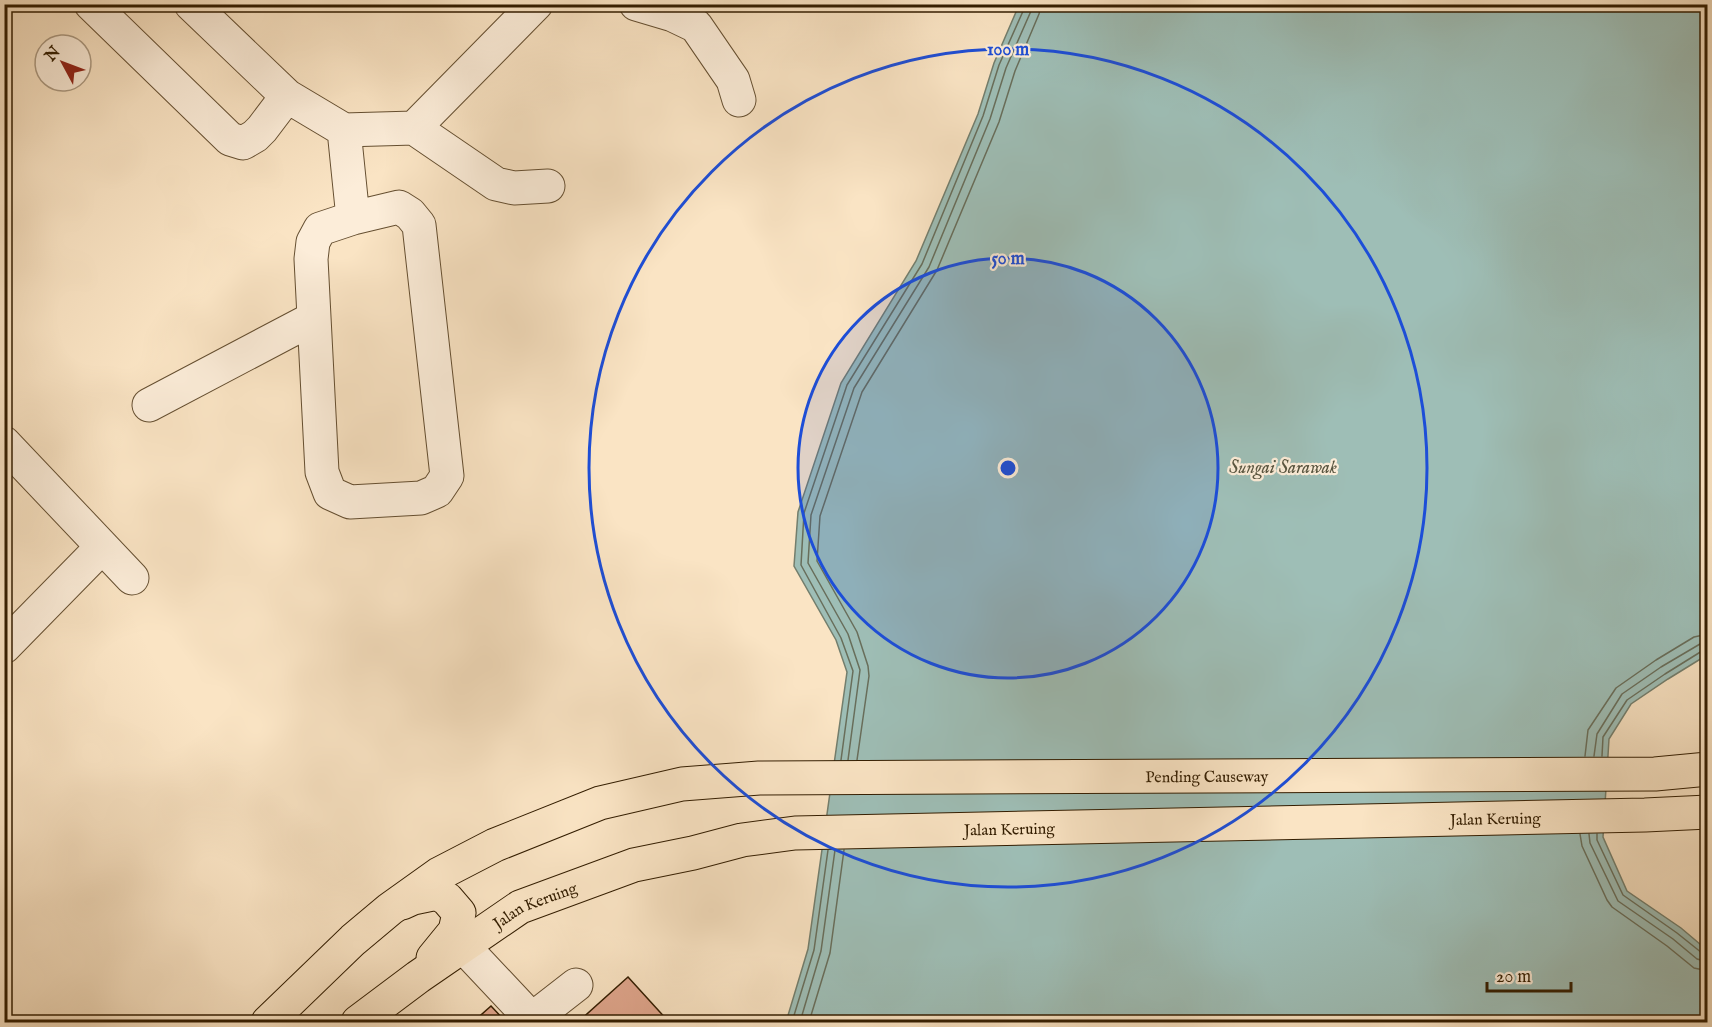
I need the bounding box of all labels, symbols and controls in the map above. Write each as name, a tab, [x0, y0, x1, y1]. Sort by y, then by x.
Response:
north arrow	[33, 33, 93, 93]
text: 100 m	[987, 39, 1029, 62]
text: N	[40, 43, 65, 67]
text: 50 m	[991, 248, 1025, 271]
water label: Sungai Sarawak	[1229, 457, 1337, 480]
centre of rings	[998, 458, 1018, 478]
street label: Pending Causeway	[1145, 768, 1269, 788]
street label: Jalan Keruing	[1448, 809, 1541, 831]
street label: Jalan Keruing	[962, 819, 1055, 841]
street label: Jalan Keruing	[488, 879, 581, 936]
scale bar	[1487, 955, 1571, 993]
text: 20 m	[1496, 966, 1531, 989]

